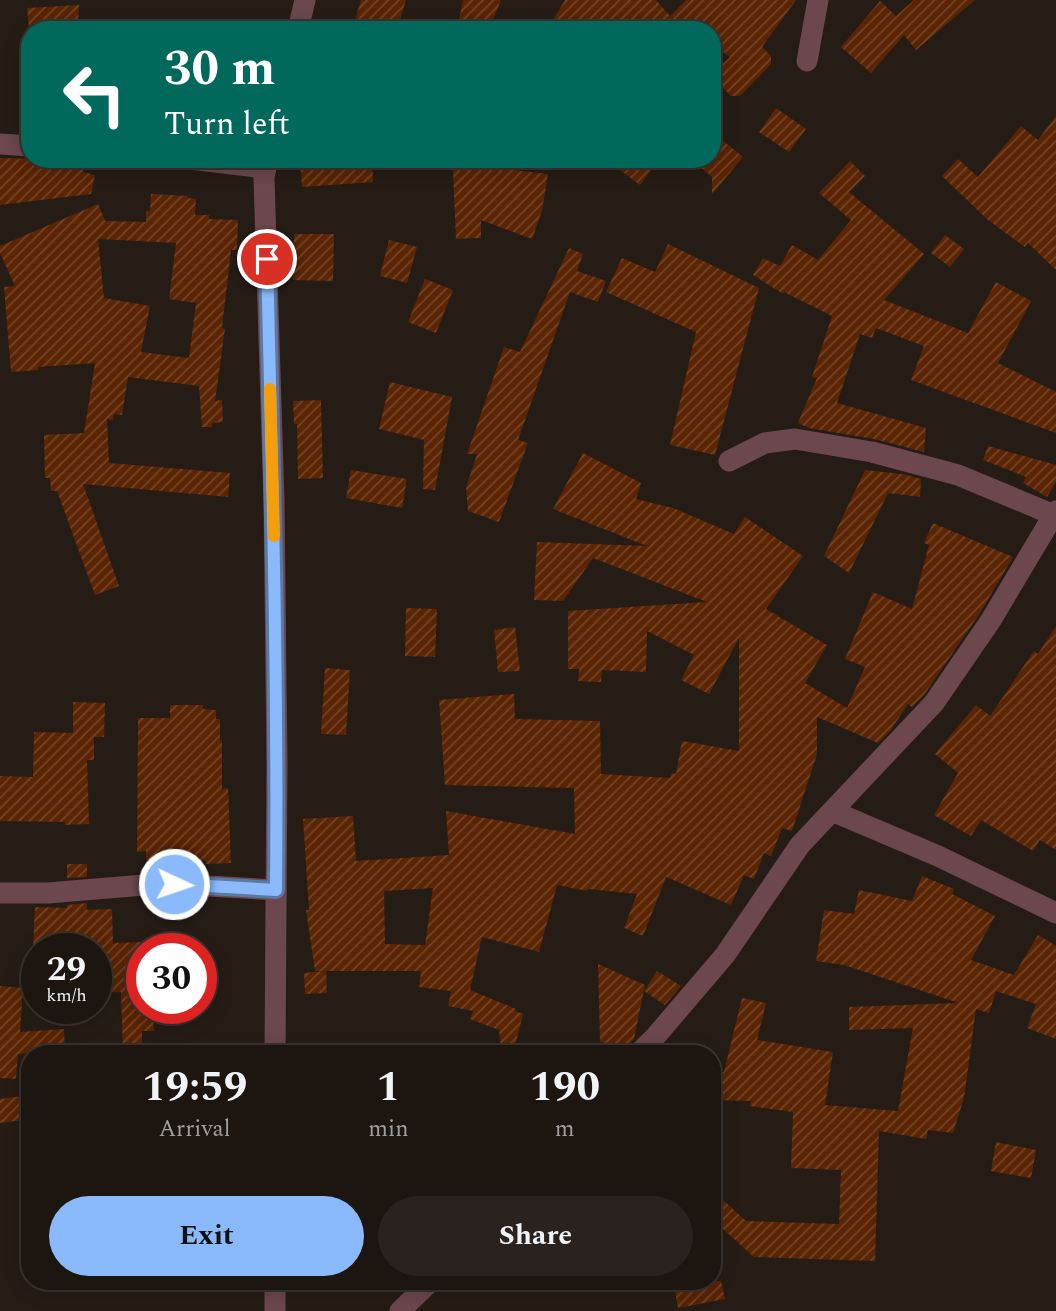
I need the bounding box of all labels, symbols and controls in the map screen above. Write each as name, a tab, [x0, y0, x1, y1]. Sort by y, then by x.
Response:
text: 30 m	[164, 32, 275, 107]
icon: left	[49, 49, 140, 140]
text: Turn left	[164, 100, 290, 149]
pin	[237, 229, 297, 289]
icon: arrive	[248, 240, 286, 278]
position arrow	[137, 847, 211, 921]
speed limit sign: 30	[126, 933, 217, 1024]
text: 29	[47, 943, 86, 996]
text: km/h	[46, 982, 87, 1009]
text: 19:59	[142, 1056, 247, 1119]
text: 1	[377, 1056, 400, 1119]
text: 190	[529, 1056, 600, 1119]
text: Arrival	[159, 1112, 230, 1147]
text: min	[368, 1112, 409, 1147]
text: m	[555, 1112, 575, 1147]
button: Exit	[49, 1196, 364, 1276]
button: Share	[378, 1196, 693, 1276]

